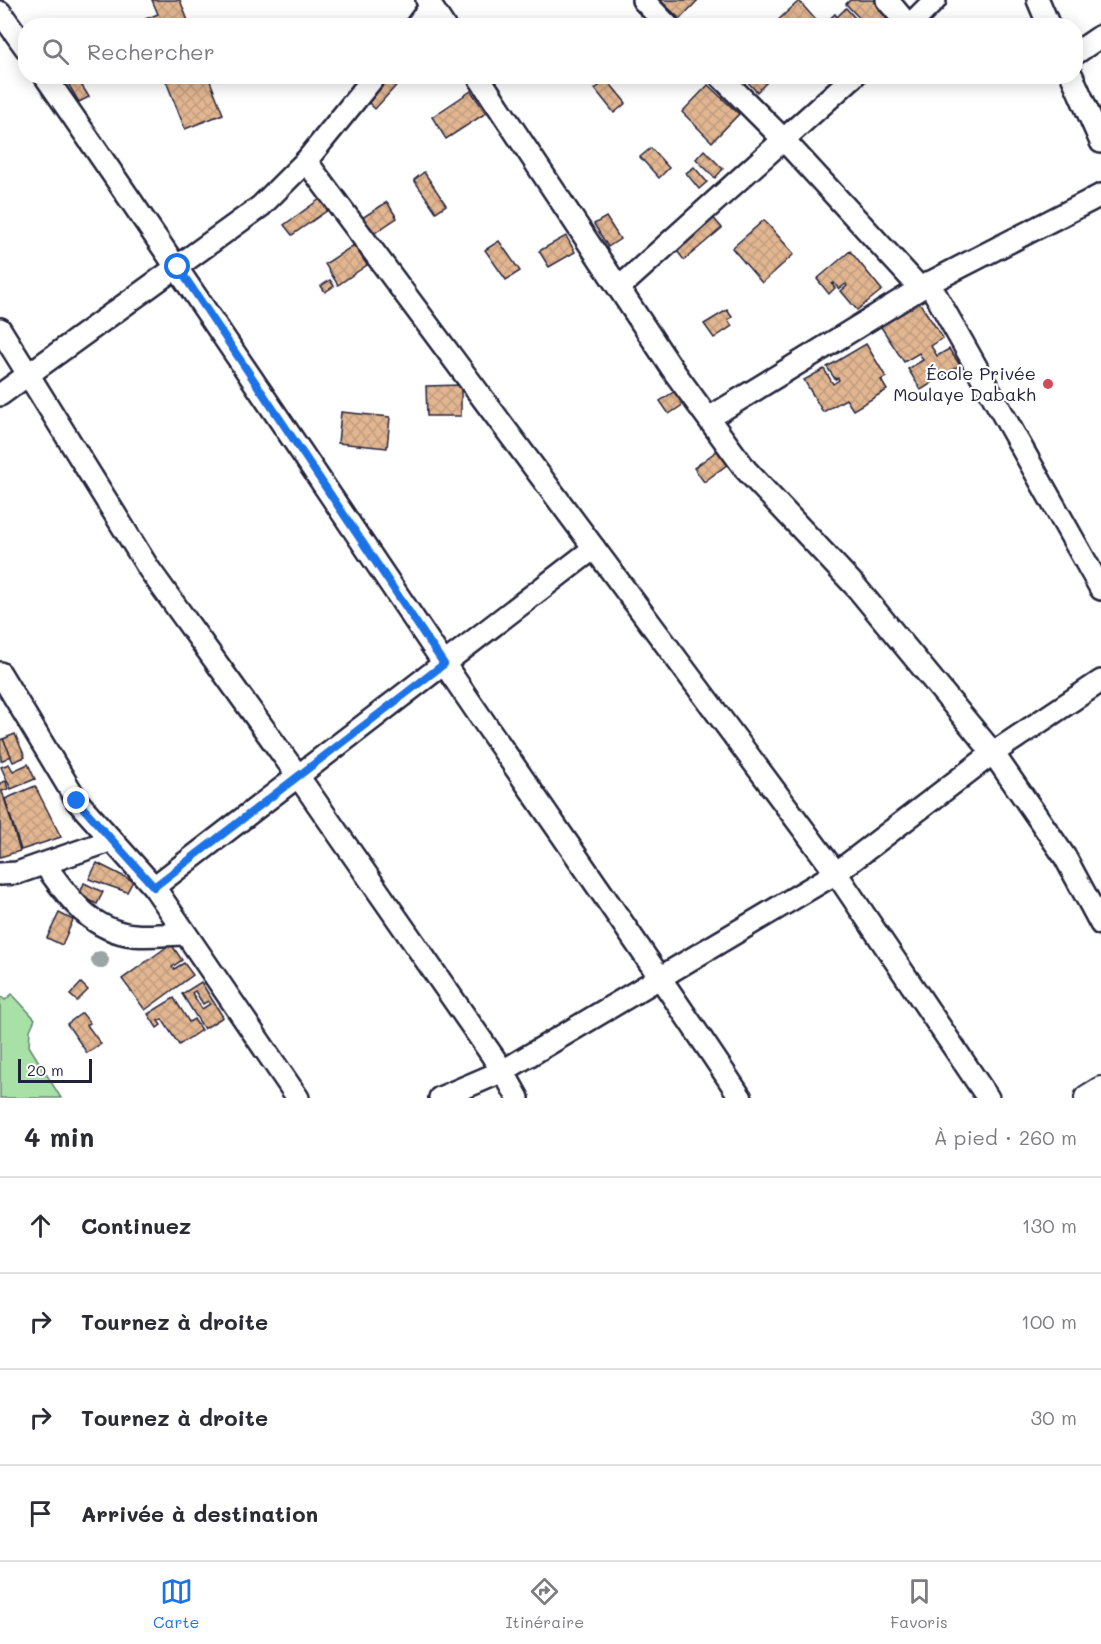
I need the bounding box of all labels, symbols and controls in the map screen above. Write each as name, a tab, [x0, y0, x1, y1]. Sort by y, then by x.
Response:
search box	[18, 18, 1083, 84]
icon: search	[39, 35, 72, 68]
text: Rechercher	[87, 37, 215, 66]
route start	[164, 253, 190, 279]
place label: École Privée Moulaye Dabakh	[893, 361, 1036, 406]
marker: École Privée Moulaye Dabakh	[1041, 377, 1055, 391]
route end	[63, 787, 89, 813]
scale bar	[18, 1056, 92, 1084]
text: 20 m	[27, 1059, 64, 1080]
text: 4 min	[24, 1120, 94, 1154]
text: À pied · 260 m	[934, 1124, 1077, 1150]
icon: ahead	[24, 1209, 57, 1242]
text: Continuez	[81, 1211, 191, 1240]
text: 130 m	[1022, 1212, 1077, 1238]
icon: right	[24, 1305, 57, 1338]
text: Tournez à droite	[81, 1307, 268, 1336]
text: 100 m	[1021, 1308, 1077, 1334]
icon: right	[24, 1401, 57, 1434]
text: Tournez à droite	[81, 1403, 268, 1432]
text: 30 m	[1031, 1404, 1077, 1430]
icon: arrive	[24, 1497, 57, 1530]
text: Arrivée à destination	[81, 1499, 318, 1528]
tab: Carte	[153, 1575, 199, 1632]
tab: Itinéraire	[506, 1575, 584, 1632]
tab: Favoris	[890, 1575, 948, 1632]

